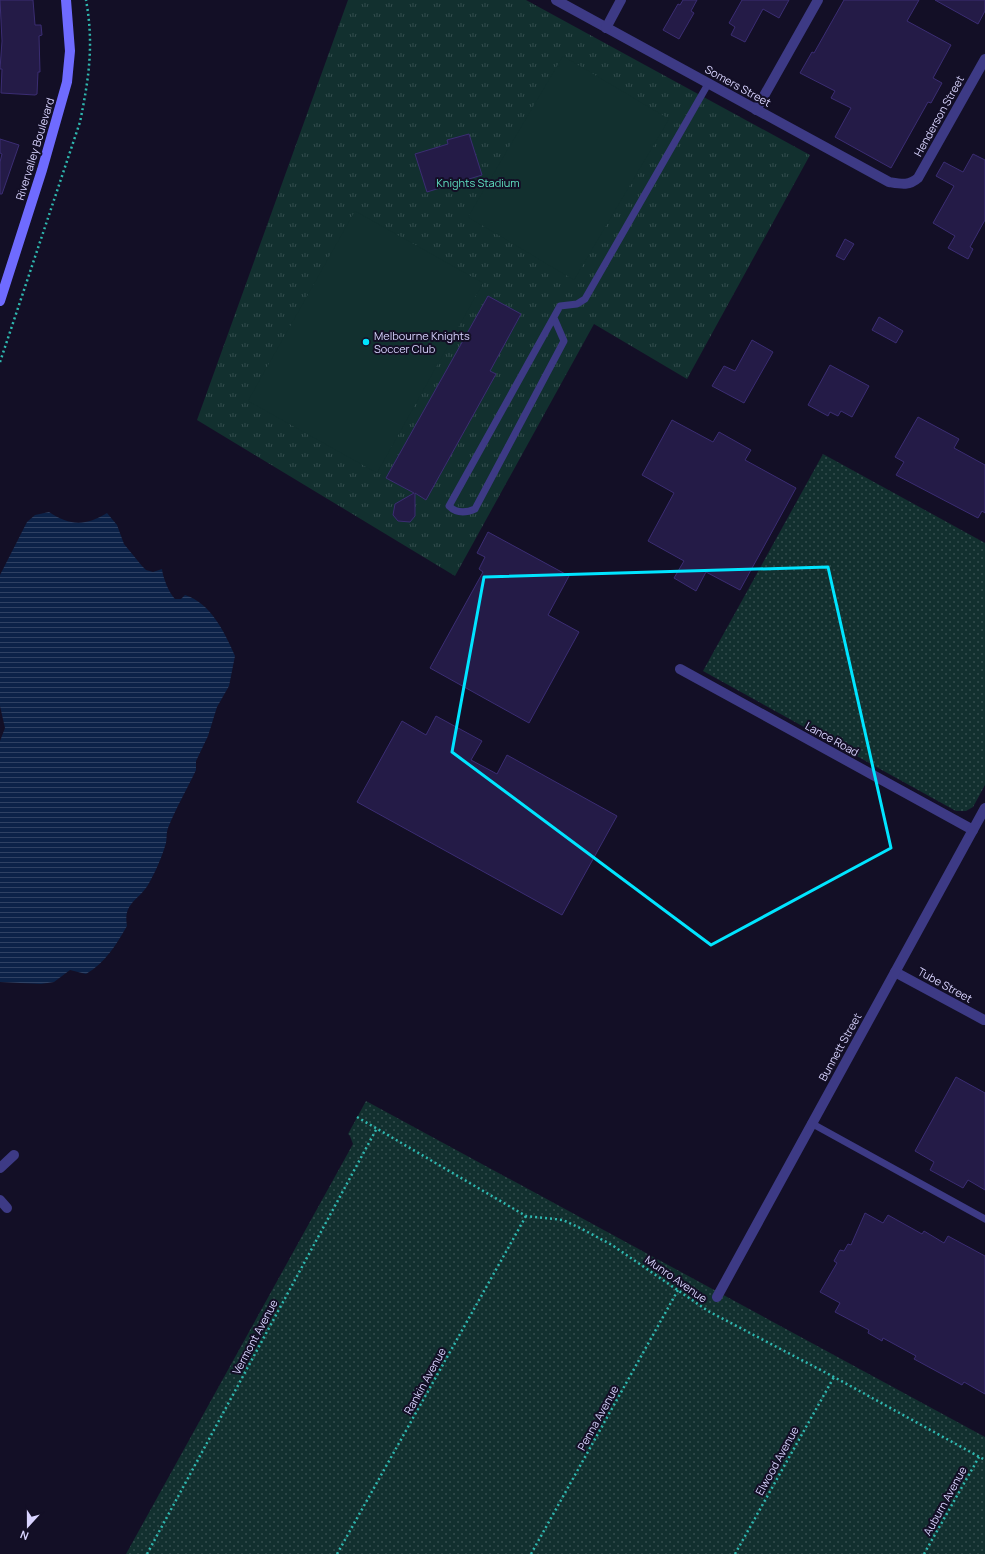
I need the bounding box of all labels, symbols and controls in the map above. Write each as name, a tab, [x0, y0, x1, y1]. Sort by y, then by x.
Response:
street label: Somers Street	[703, 61, 774, 110]
street label: Henderson Street	[910, 73, 967, 159]
street label: Rivervalley Boulevard	[12, 96, 57, 202]
park label: Knights Stadium	[436, 175, 520, 190]
place label: Melbourne Knights Soccer Club	[374, 328, 470, 356]
marker: Melbourne Knights Soccer Club	[361, 337, 371, 347]
street label: Lance Road	[803, 718, 862, 759]
street label: Tube Street	[915, 963, 975, 1006]
street label: Bunnett Street	[815, 1010, 864, 1083]
street label: Munro Avenue	[642, 1252, 711, 1306]
street label: Vermont Avenue	[228, 1296, 281, 1377]
street label: Rankin Avenue	[400, 1344, 449, 1417]
street label: Penna Avenue	[574, 1382, 622, 1453]
street label: Elwood Avenue	[751, 1423, 802, 1498]
street label: Auburn Avenue	[919, 1463, 970, 1538]
north arrow	[8, 1506, 48, 1546]
text: N	[18, 1527, 31, 1544]

